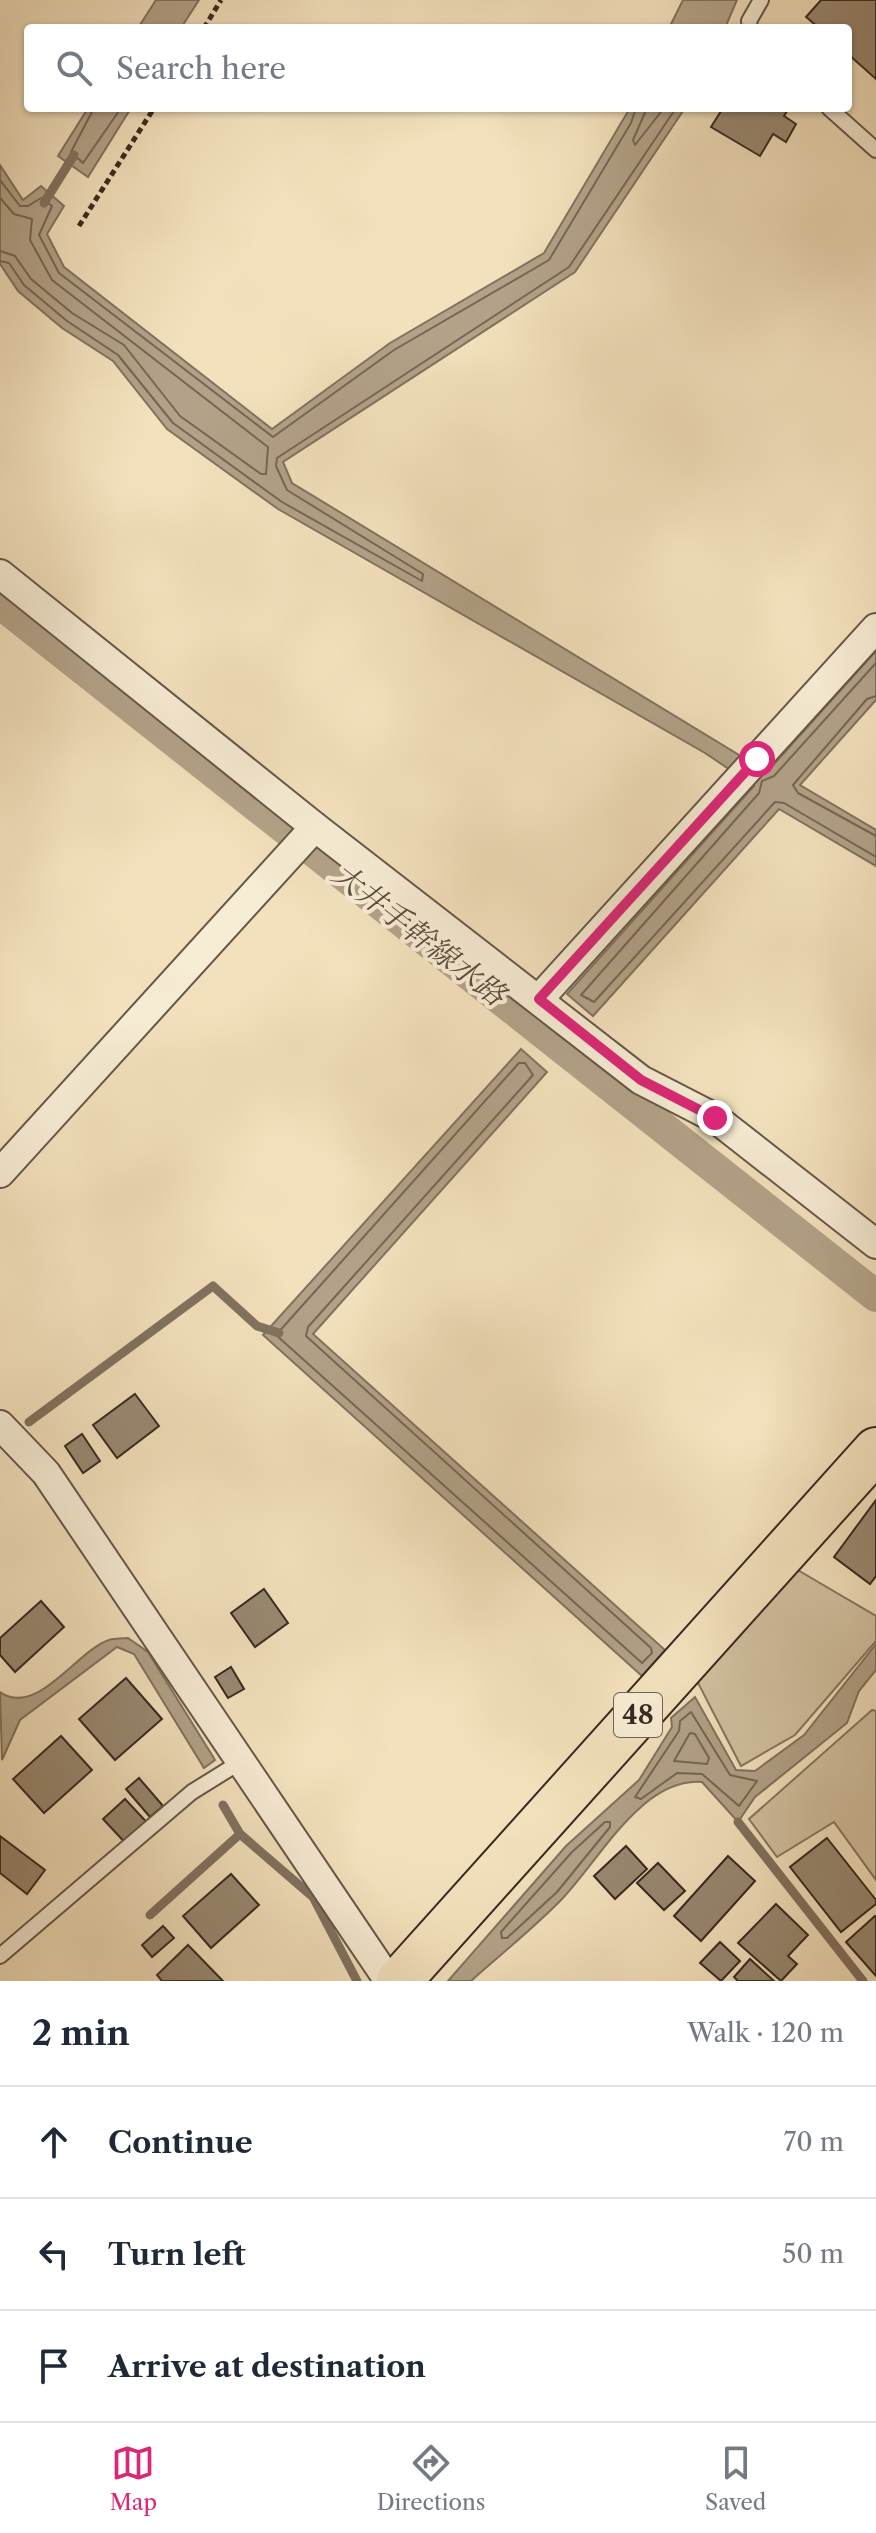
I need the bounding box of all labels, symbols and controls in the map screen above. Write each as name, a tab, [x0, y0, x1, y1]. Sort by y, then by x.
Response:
search box	[24, 24, 852, 112]
icon: search	[52, 46, 96, 90]
text: Search here	[116, 50, 286, 87]
route start	[739, 741, 775, 777]
water label: 大井手幹線水路	[325, 855, 515, 1014]
route end	[697, 1100, 733, 1136]
road number: 48	[614, 1693, 662, 1737]
text: 2 min	[32, 2012, 130, 2054]
text: Walk · 120 m	[687, 2017, 844, 2049]
icon: ahead	[32, 2120, 76, 2164]
text: Continue	[108, 2124, 253, 2161]
text: 70 m	[784, 2126, 844, 2158]
icon: left	[32, 2232, 76, 2276]
text: Turn left	[108, 2236, 245, 2273]
text: 50 m	[782, 2238, 844, 2270]
icon: arrive	[32, 2344, 76, 2388]
text: Arrive at destination	[108, 2348, 426, 2385]
tab: Map	[110, 2441, 157, 2516]
tab: Directions	[377, 2441, 485, 2516]
tab: Saved	[705, 2441, 766, 2516]

